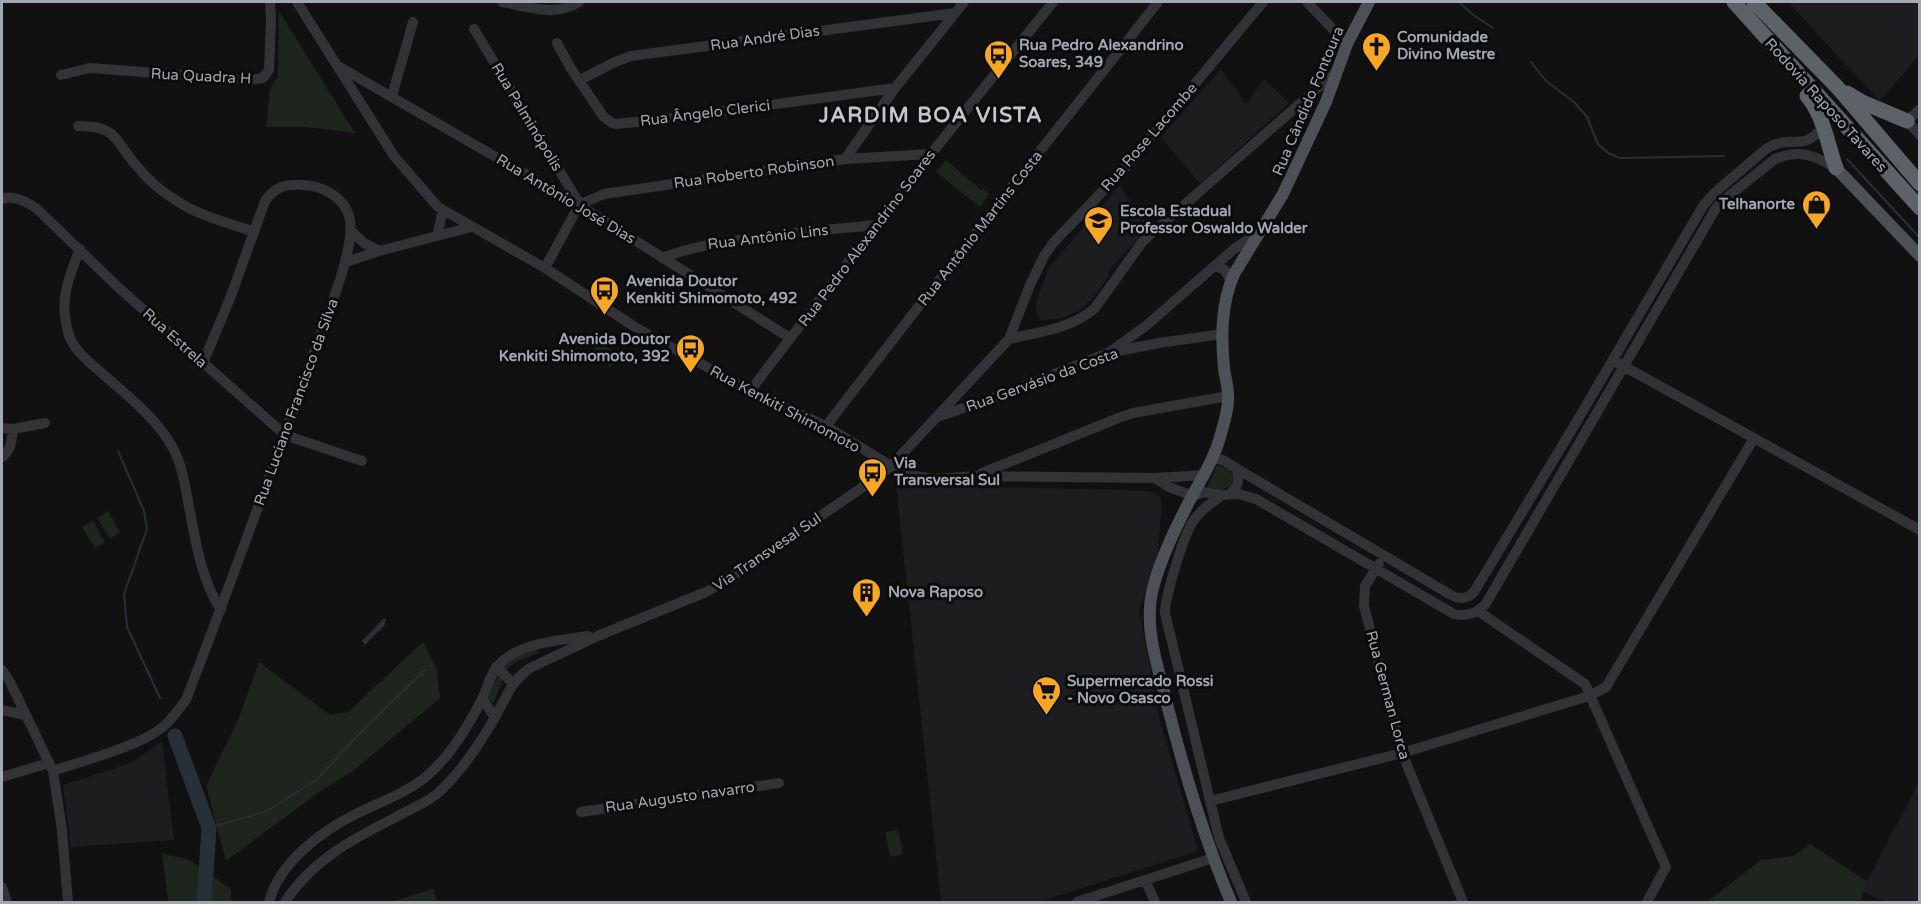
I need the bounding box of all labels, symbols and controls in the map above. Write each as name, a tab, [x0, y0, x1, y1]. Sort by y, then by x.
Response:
street label: Rua André Dias	[709, 21, 821, 55]
street label: Rua Cândido Fontoura	[1268, 24, 1348, 178]
place label: Comunidade Divino Mestre	[1397, 28, 1496, 63]
church icon: Comunidade Divino Mestre	[1360, 30, 1392, 72]
street label: Rodovia Raposo Tavares	[1761, 34, 1891, 176]
place label: Rua Pedro Alexandrino Soares, 349	[1019, 36, 1184, 71]
bus stop icon: Rua Pedro Alexandrino Soares, 349	[982, 38, 1014, 80]
street label: Rua Palminópolis	[488, 60, 566, 174]
street label: Rua Quadra H	[150, 64, 252, 88]
street label: Rua Rose Lacombe	[1097, 79, 1201, 195]
street label: Rua Ângelo Clerici	[639, 96, 771, 130]
district label: JARDIM BOA VISTA	[818, 103, 1043, 128]
street label: Rua Pedro Alexandrino Soares	[795, 146, 939, 330]
street label: Rua Antônio Martins Costa	[914, 147, 1046, 309]
street label: Rua Antônio José Dias	[493, 150, 639, 248]
street label: Rua Roberto Robinson	[673, 152, 835, 192]
shop icon: Telhanorte	[1800, 188, 1832, 230]
place label: Telhanorte	[1718, 195, 1795, 213]
place label: Escola Estadual Professor Oswaldo Walder	[1120, 202, 1308, 237]
school or university icon: Escola Estadual Professor Oswaldo Walder	[1083, 204, 1115, 246]
street label: Rua Antônio Lins	[707, 221, 829, 253]
place label: Avenida Doutor Kenkiti Shimomoto, 492	[626, 272, 797, 307]
bus stop icon: Avenida Doutor Kenkiti Shimomoto, 492	[589, 274, 621, 316]
street label: Rua Luciano Francisco da Silva	[250, 296, 342, 508]
street label: Rua Estrela	[139, 304, 211, 372]
place label: Avenida Doutor Kenkiti Shimomoto, 392	[499, 330, 670, 365]
bus stop icon: Avenida Doutor Kenkiti Shimomoto, 392	[675, 332, 707, 374]
street label: Rua Gervásio da Costa	[964, 344, 1120, 416]
street label: Rua Kenkiti Shimomoto	[707, 362, 863, 456]
place label: Via Transversal Sul	[893, 454, 1000, 489]
bus stop icon: Via Transversal Sul	[857, 456, 889, 498]
street label: Via Transvesal Sul	[709, 509, 825, 595]
building icon: Nova Raposo	[851, 576, 883, 618]
place label: Nova Raposo	[888, 583, 983, 602]
street label: Rua German Lorca	[1362, 629, 1414, 761]
place label: Supermercado Rossi - Novo Osasco	[1067, 672, 1214, 707]
supermarket icon: Supermercado Rossi - Novo Osasco	[1030, 674, 1062, 716]
street label: Rua Augusto navarro	[604, 778, 756, 816]

